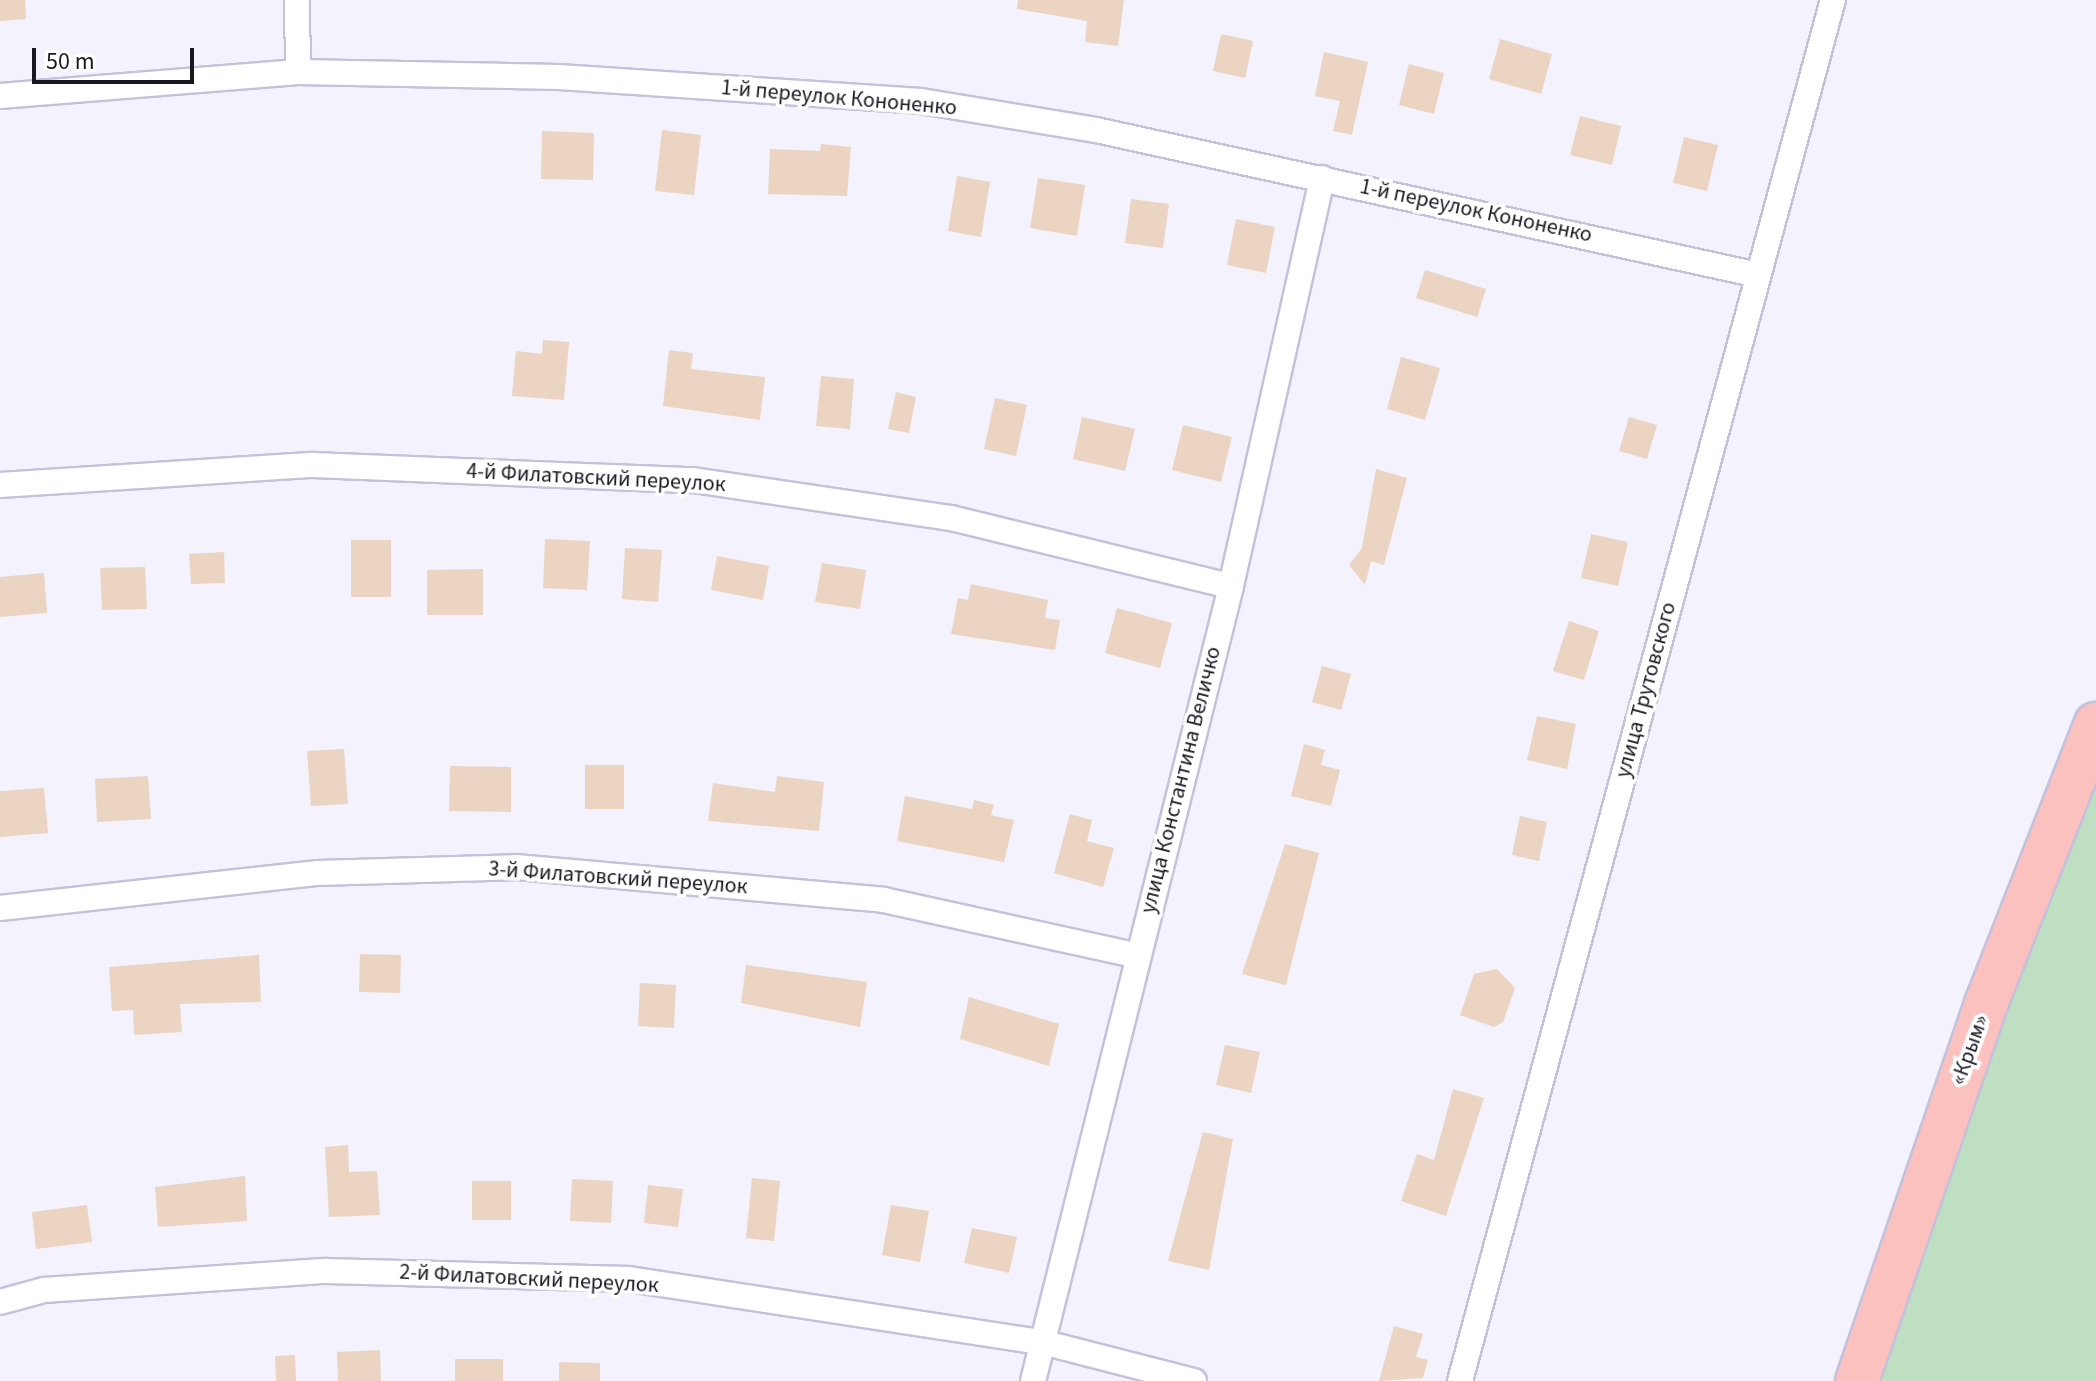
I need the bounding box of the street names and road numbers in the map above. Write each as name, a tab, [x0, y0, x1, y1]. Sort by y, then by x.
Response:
street label: 1-й переулок Кононенко	[720, 75, 958, 121]
street label: 1-й переулок Кононенко	[1357, 173, 1595, 249]
street label: 4-й Филатовский переулок	[466, 458, 726, 498]
street label: улица Трутовского	[1610, 599, 1682, 781]
street label: улица Константина Величко	[1135, 644, 1227, 916]
street label: 3-й Филатовский переулок	[488, 856, 748, 900]
street label: «Крым»	[1945, 1011, 1995, 1089]
street label: 2-й Филатовский переулок	[399, 1259, 659, 1299]

